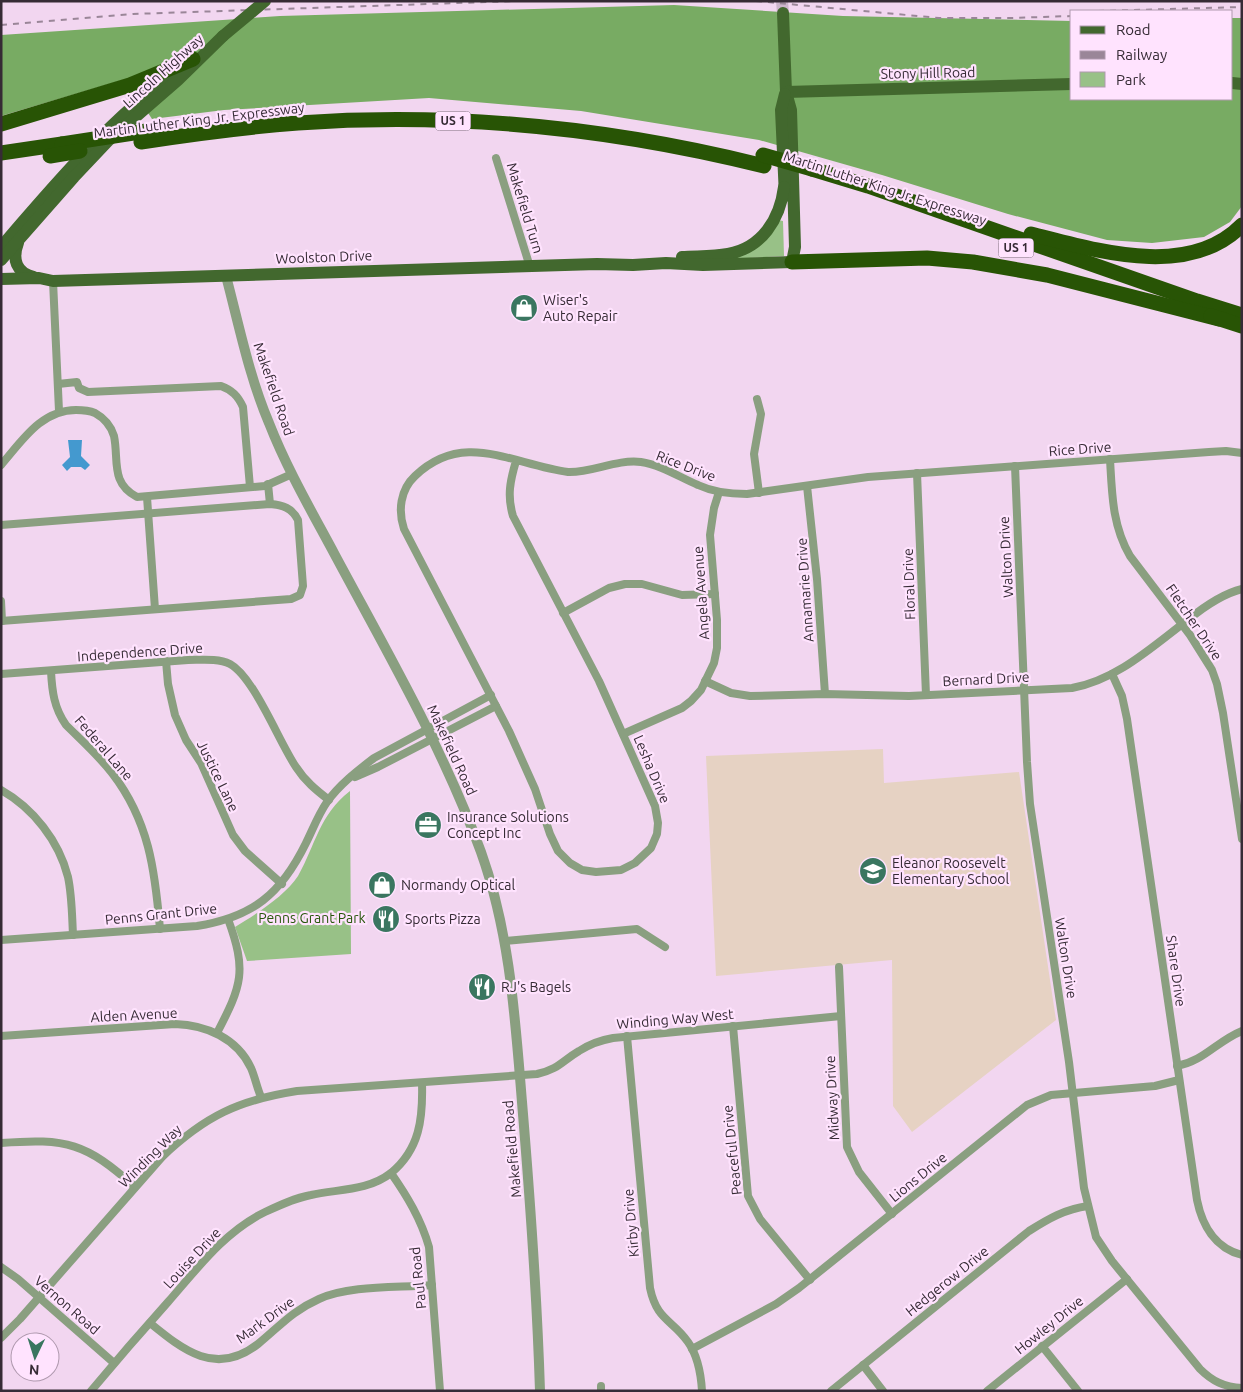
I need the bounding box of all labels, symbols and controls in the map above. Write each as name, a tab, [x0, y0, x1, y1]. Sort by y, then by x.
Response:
legend	[1070, 10, 1233, 100]
text: Road	[1116, 21, 1151, 38]
street label: Lincoln Highway	[120, 31, 206, 111]
text: Railway	[1116, 46, 1167, 63]
street label: Stony Hill Road	[880, 64, 976, 82]
text: Park	[1116, 71, 1146, 88]
street label: Martin Luther King Jr. Expressway	[93, 99, 306, 141]
road number: US 1	[436, 112, 470, 130]
street label: Martin Luther King Jr. Expressway	[781, 148, 989, 229]
street label: Makefield Turn	[504, 161, 546, 255]
road number: US 1	[998, 238, 1034, 258]
street label: Woolston Drive	[275, 247, 373, 267]
place label: Wiser's Auto Repair	[543, 292, 618, 324]
shop icon: Wiser's Auto Repair	[509, 293, 539, 323]
street label: Makefield Road	[251, 340, 297, 438]
street label: Rice Drive	[1048, 439, 1112, 459]
street label: Rice Drive	[654, 447, 718, 485]
street label: Walton Drive	[996, 516, 1016, 598]
street label: Annamarie Drive	[793, 537, 817, 643]
street label: Angela Avenue	[690, 545, 712, 641]
street label: Floral Drive	[900, 548, 918, 620]
street label: Fletcher Drive	[1163, 581, 1225, 663]
street label: Independence Drive	[77, 640, 203, 664]
street label: Bernard Drive	[942, 669, 1030, 689]
street label: Makefield Road	[424, 702, 480, 798]
street label: Federal Lane	[72, 712, 136, 784]
street label: Lesha Drive	[630, 733, 674, 805]
street label: Justice Lane	[194, 738, 242, 814]
place label: Insurance Solutions Concept Inc	[447, 809, 569, 841]
office icon: Insurance Solutions Concept Inc	[413, 810, 443, 840]
place label: Eleanor Roosevelt Elementary School	[892, 855, 1010, 887]
school or university icon: Eleanor Roosevelt Elementary School	[858, 856, 888, 886]
shop icon: Normandy Optical	[367, 870, 397, 900]
place label: Normandy Optical	[401, 877, 516, 893]
street label: Penns Grant Drive	[104, 900, 218, 928]
restaurant icon: Sports Pizza	[371, 904, 401, 934]
park label: Penns Grant Park	[258, 910, 366, 926]
place label: Sports Pizza	[405, 911, 481, 927]
street label: Walton Drive	[1052, 917, 1080, 999]
street label: Share Drive	[1163, 934, 1189, 1008]
restaurant icon: RJ's Bagels	[467, 972, 497, 1002]
place label: RJ's Bagels	[501, 979, 571, 995]
street label: Alden Avenue	[90, 1005, 178, 1025]
street label: Winding Way West	[616, 1006, 735, 1032]
street label: Midway Drive	[822, 1055, 842, 1141]
street label: Makefield Road	[500, 1100, 524, 1198]
street label: Peaceful Drive	[719, 1104, 745, 1196]
street label: Winding Way	[115, 1121, 185, 1191]
street label: Lions Drive	[886, 1149, 950, 1205]
street label: Kirby Drive	[620, 1188, 642, 1258]
street label: Louise Drive	[160, 1224, 224, 1292]
street label: Hedgerow Drive	[902, 1243, 992, 1319]
street label: Paul Road	[407, 1246, 429, 1310]
street label: Vernon Road	[31, 1272, 103, 1338]
street label: Howley Drive	[1012, 1293, 1086, 1357]
street label: Mark Drive	[233, 1294, 297, 1346]
north arrow	[10, 1332, 60, 1382]
text: N	[28, 1362, 40, 1378]

